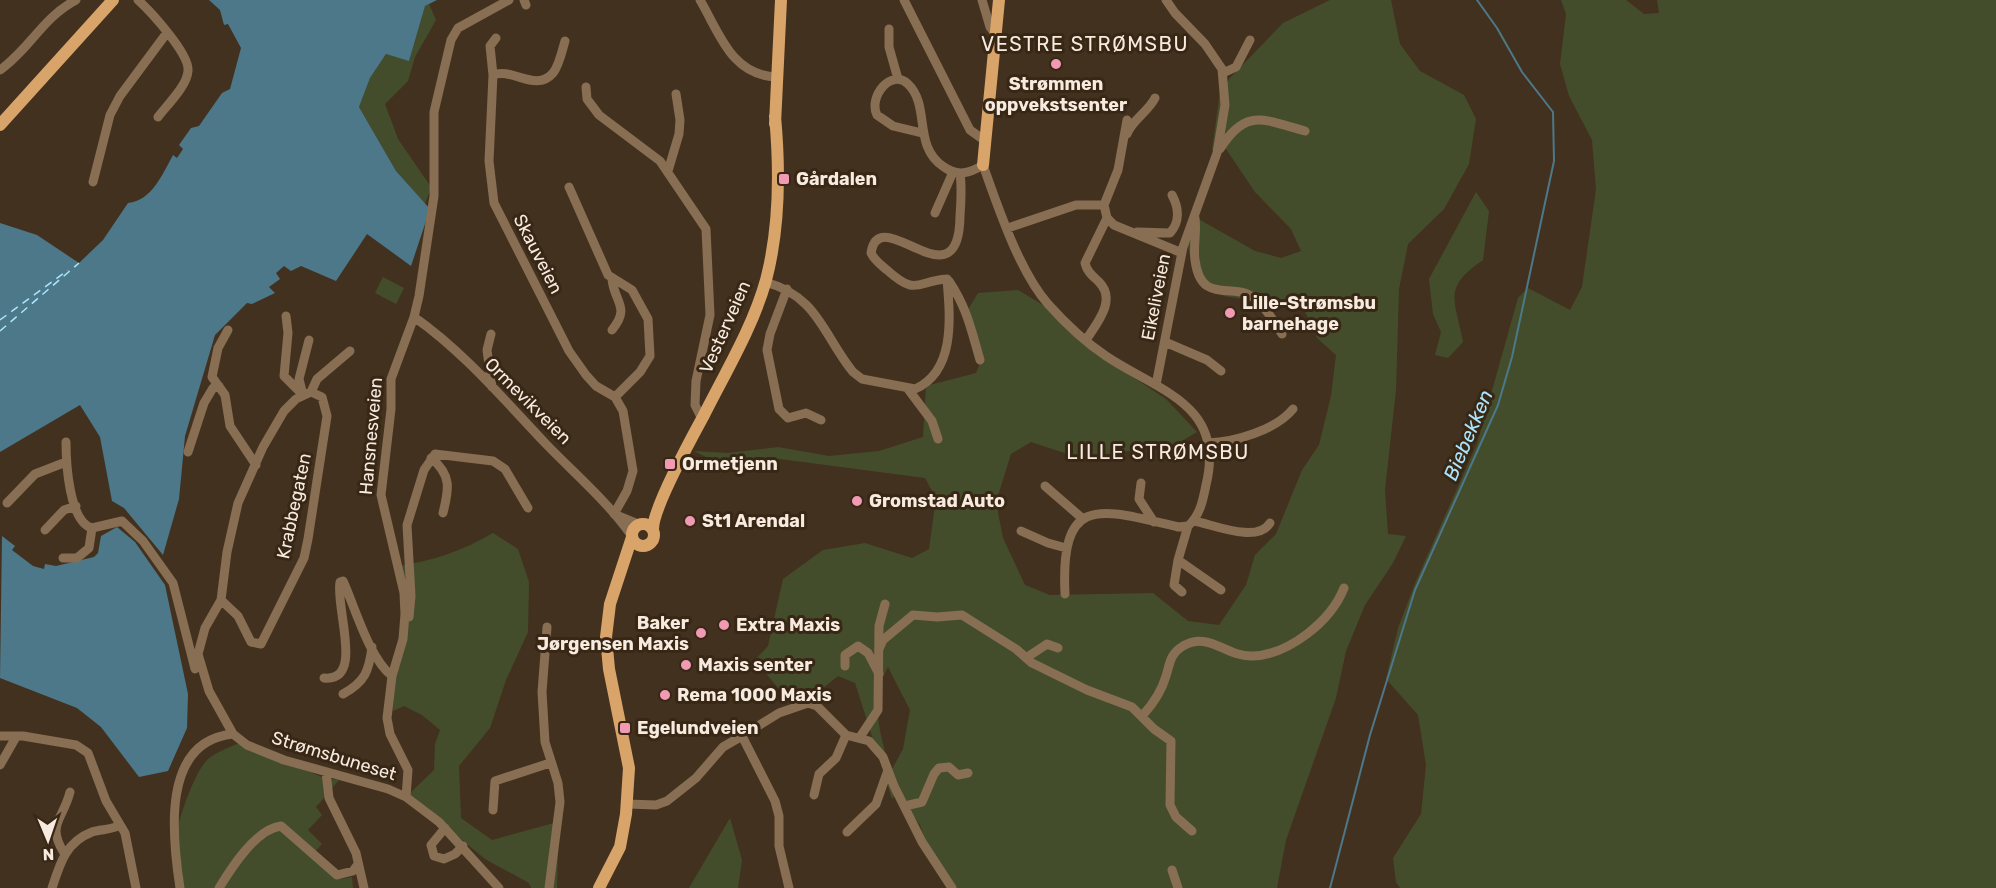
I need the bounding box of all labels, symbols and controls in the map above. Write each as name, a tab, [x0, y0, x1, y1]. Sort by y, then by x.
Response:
district label: VESTRE STRØMSBU	[981, 32, 1189, 56]
marker: Strømmen oppvekstsenter	[1049, 57, 1063, 71]
place label: Strømmen oppvekstsenter	[985, 73, 1127, 116]
place label: Gårdalen	[796, 168, 877, 190]
marker: Gårdalen	[777, 172, 791, 186]
street label: Skauveien	[509, 211, 567, 297]
street label: Eikeliveien	[1137, 252, 1175, 342]
street label: Vesterveien	[695, 277, 755, 377]
place label: Lille-Strømsbu barnehage	[1242, 292, 1376, 335]
marker: Lille-Strømsbu barnehage	[1223, 306, 1237, 320]
street label: Ormevikveien	[480, 353, 576, 449]
street label: Hansnesveien	[355, 376, 387, 496]
water label: Biebekken	[1438, 386, 1498, 484]
district label: LILLE STRØMSBU	[1066, 440, 1250, 464]
street label: Krabbegaten	[272, 451, 316, 561]
place label: Ormetjenn	[682, 453, 778, 475]
marker: Ormetjenn	[663, 457, 677, 471]
place label: Gromstad Auto	[869, 490, 1005, 512]
marker: Gromstad Auto	[850, 494, 864, 508]
place label: St1 Arendal	[702, 510, 805, 532]
marker: St1 Arendal	[683, 514, 697, 528]
place label: Baker Jørgensen Maxis	[537, 612, 689, 655]
place label: Extra Maxis	[736, 614, 840, 636]
marker: Extra Maxis	[717, 618, 731, 632]
marker: Baker Jørgensen Maxis	[694, 626, 708, 640]
place label: Maxis senter	[698, 654, 812, 676]
marker: Maxis senter	[679, 658, 693, 672]
place label: Rema 1000 Maxis	[677, 684, 832, 706]
marker: Rema 1000 Maxis	[658, 688, 672, 702]
place label: Egelundveien	[637, 717, 759, 739]
marker: Egelundveien	[618, 721, 632, 735]
street label: Strømsbuneset	[269, 727, 399, 785]
north arrow	[18, 810, 78, 870]
text: N	[42, 845, 55, 864]

